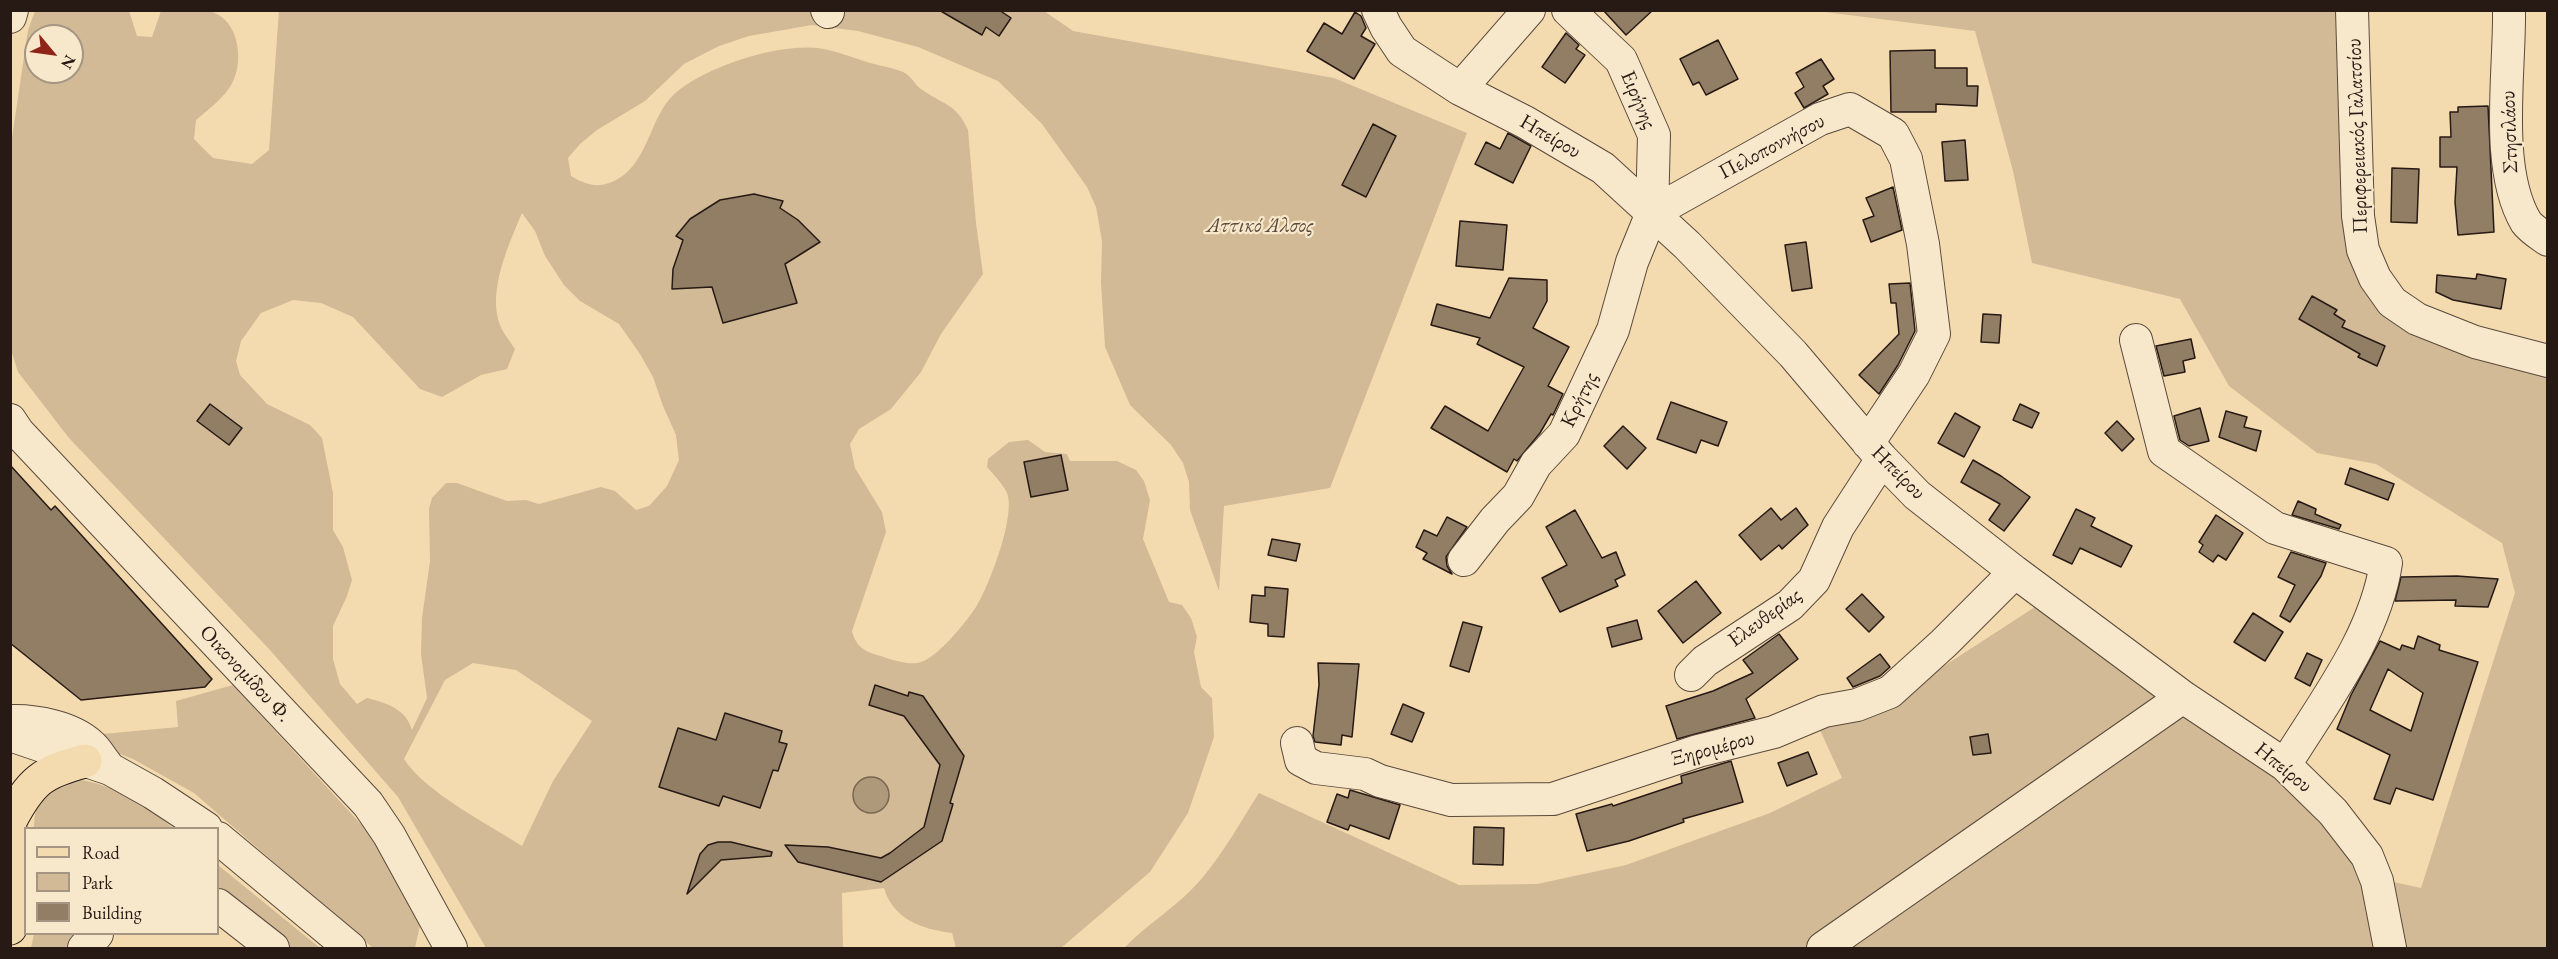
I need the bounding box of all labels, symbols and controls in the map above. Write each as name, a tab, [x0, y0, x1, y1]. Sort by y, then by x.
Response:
north arrow	[24, 24, 84, 84]
street label: Περιφερειακός Γαλατσίου	[2342, 38, 2374, 234]
text: N	[56, 51, 81, 73]
street label: Ειρήνης	[1615, 67, 1661, 133]
street label: Στησιλάου	[2496, 90, 2524, 174]
street label: Ηπείρου	[1515, 109, 1585, 165]
street label: Πελοποννήσου	[1715, 109, 1829, 185]
park label: Αττικό Άλσος	[1206, 213, 1314, 239]
street label: Κρήτης	[1556, 368, 1604, 432]
street label: Ηπείρου	[1866, 441, 1930, 505]
street label: Ελευθερίας	[1723, 583, 1807, 653]
street label: Οικονομίδου Φ.	[194, 620, 296, 728]
street label: Ξηρομέρου	[1669, 726, 1757, 772]
street label: Ηπείρου	[2249, 737, 2317, 799]
legend	[24, 827, 219, 935]
text: Road	[82, 841, 120, 864]
text: Park	[82, 871, 113, 894]
text: Building	[82, 901, 142, 924]

